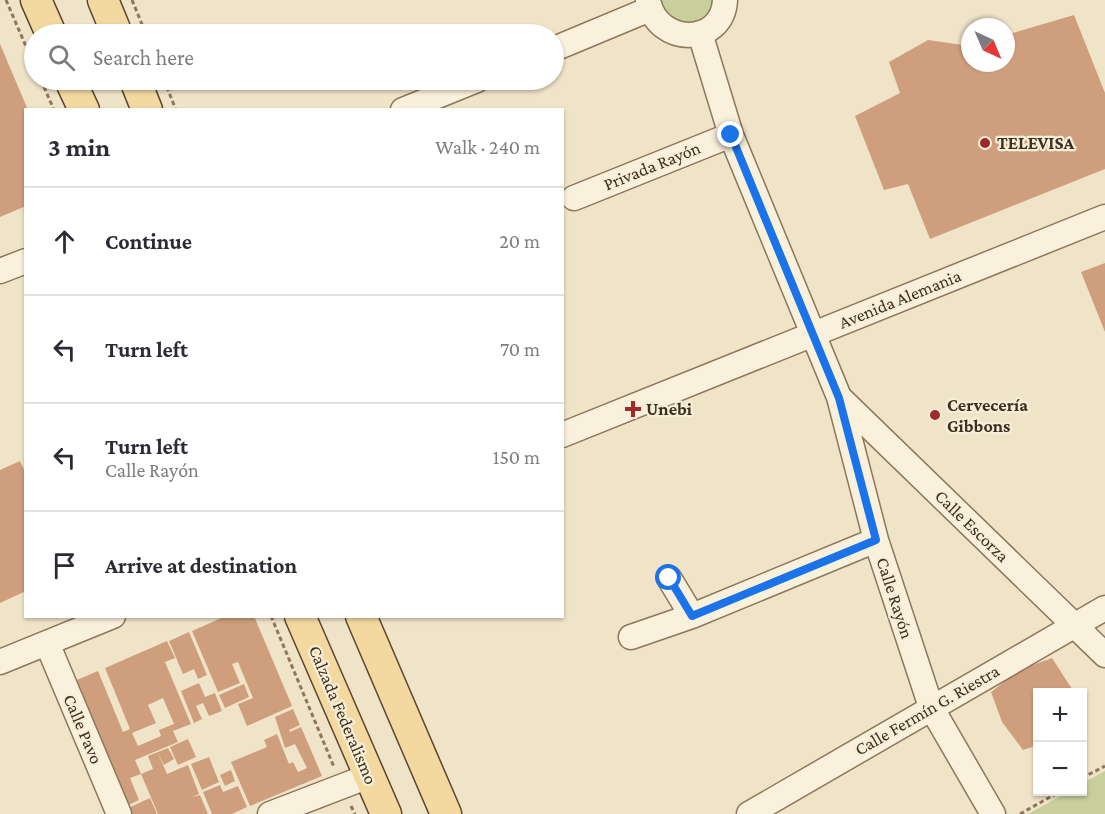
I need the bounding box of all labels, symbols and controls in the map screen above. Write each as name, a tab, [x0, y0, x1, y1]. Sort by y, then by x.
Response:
north arrow	[961, 18, 1015, 72]
search box	[24, 24, 564, 90]
icon: search	[45, 41, 78, 74]
text: Search here	[93, 45, 194, 70]
route end	[717, 121, 743, 147]
text: 3 min	[48, 133, 110, 162]
place label: TELEVISA	[997, 133, 1074, 153]
text: Walk · 240 m	[435, 136, 540, 158]
marker: TELEVISA	[978, 136, 992, 150]
street label: Privada Rayón	[601, 137, 704, 194]
icon: ahead	[48, 225, 81, 258]
text: Continue	[105, 229, 192, 254]
text: 20 m	[499, 230, 540, 252]
street label: Avenida Alemania	[836, 265, 964, 333]
icon: left	[48, 333, 81, 366]
text: Turn left	[105, 337, 188, 362]
text: 70 m	[500, 338, 540, 360]
place label: Cervecería Gibbons	[947, 395, 1028, 436]
place label: Unebi	[646, 399, 693, 419]
marker: Unebi	[624, 400, 642, 418]
marker: Cervecería Gibbons	[928, 408, 942, 422]
text: Turn left	[105, 434, 188, 459]
icon: left	[48, 441, 81, 474]
text: 150 m	[493, 446, 540, 468]
text: Calle Rayón	[105, 459, 199, 481]
street label: Calle Escorza	[931, 486, 1013, 566]
icon: arrive	[48, 549, 81, 582]
text: Arrive at destination	[105, 553, 297, 578]
street label: Calle Rayón	[872, 555, 918, 642]
route start	[655, 564, 681, 590]
street label: Calzada Federalismo	[305, 643, 381, 787]
street label: Calle Fermín G. Riestra	[851, 660, 1003, 760]
map controls	[1033, 688, 1087, 796]
button: +	[1033, 688, 1087, 742]
street label: Calle Pavo	[59, 691, 107, 767]
button: −	[1033, 742, 1087, 796]

